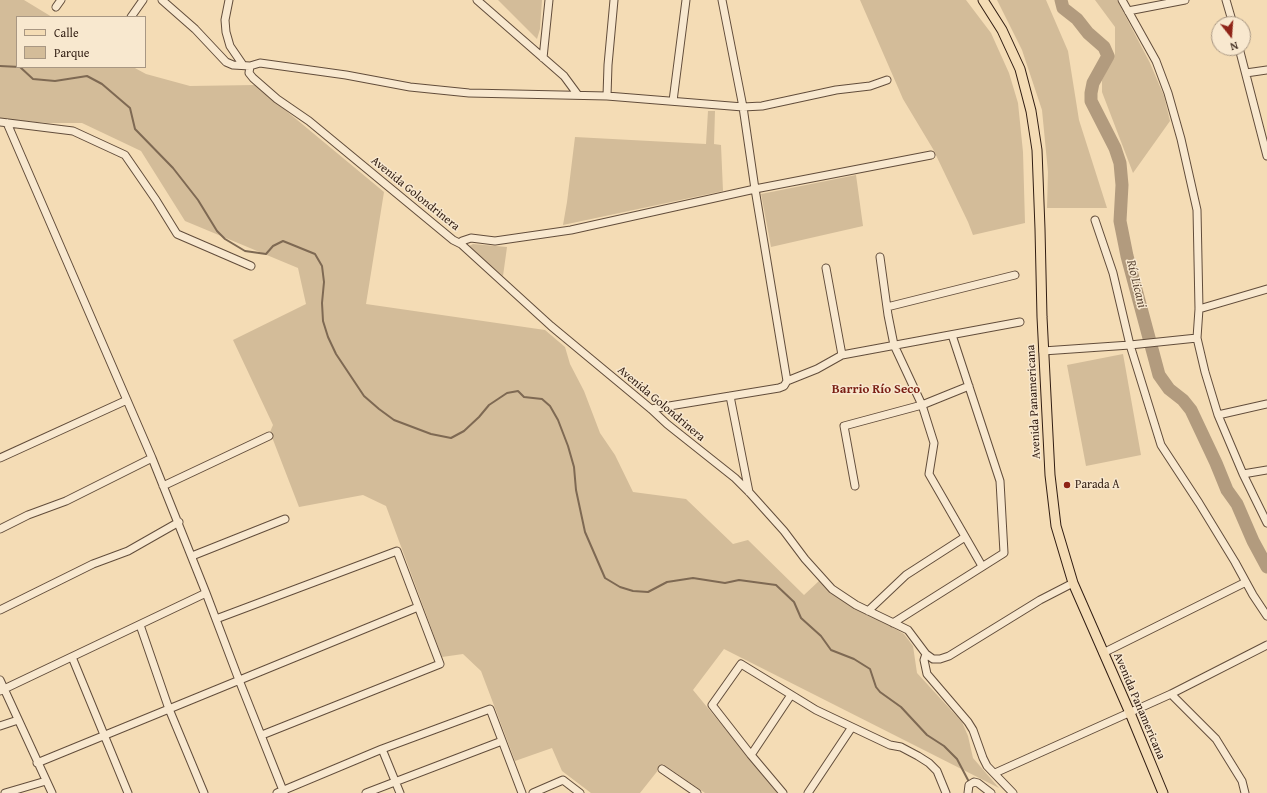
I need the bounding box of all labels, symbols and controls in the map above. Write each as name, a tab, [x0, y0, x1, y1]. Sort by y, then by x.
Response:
legend	[16, 16, 146, 68]
north arrow	[1211, 16, 1251, 56]
text: Calle	[54, 24, 79, 41]
text: N	[1228, 38, 1240, 55]
text: Parque	[54, 44, 89, 61]
street label: Avenida Golondrinera	[368, 154, 462, 234]
water label: Río Licani	[1123, 258, 1149, 310]
street label: Avenida Panamericana	[1024, 344, 1044, 460]
street label: Avenida Golondrinera	[614, 363, 708, 445]
district label: Barrio Río Seco	[832, 382, 920, 398]
place label: Parada A	[1075, 478, 1120, 492]
marker: Parada A	[1062, 480, 1072, 490]
street label: Avenida Panamericana	[1110, 650, 1168, 762]

